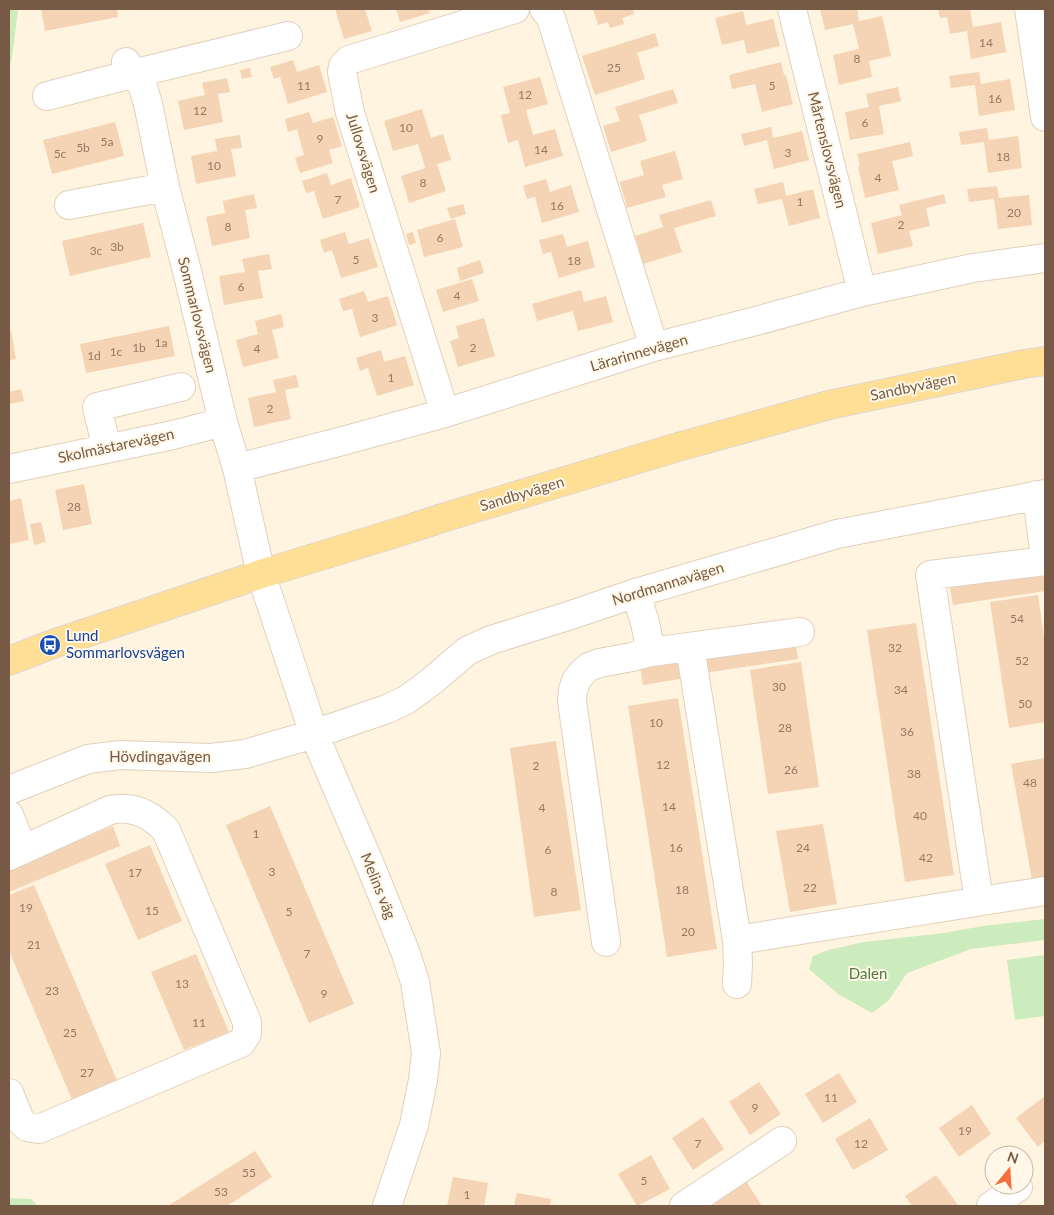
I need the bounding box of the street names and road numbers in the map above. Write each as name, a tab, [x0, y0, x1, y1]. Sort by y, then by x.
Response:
street label: Mårtenslovsvägen	[805, 90, 851, 210]
street label: Jullovsvägen	[343, 110, 385, 195]
street label: Sommarlovsvägen	[175, 255, 221, 375]
street label: Lärarinnevägen	[588, 330, 690, 375]
street label: Sandbyvägen	[868, 368, 957, 404]
street label: Skolmästarevägen	[56, 424, 176, 466]
street label: Sandbyvägen	[477, 472, 566, 514]
street label: Nordmannavägen	[610, 557, 726, 609]
street label: Hövdingavägen	[109, 747, 211, 765]
street label: Melins väg	[357, 850, 400, 922]

